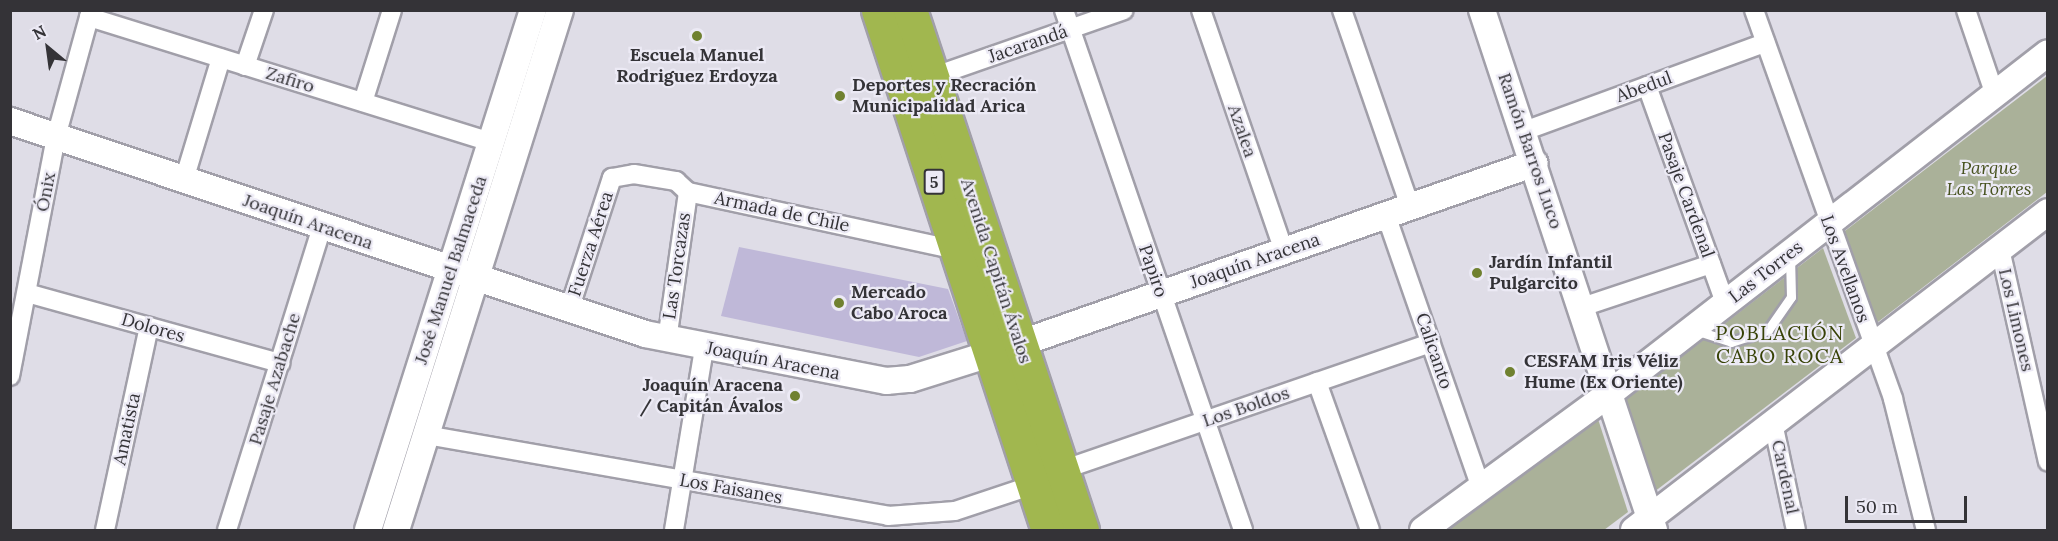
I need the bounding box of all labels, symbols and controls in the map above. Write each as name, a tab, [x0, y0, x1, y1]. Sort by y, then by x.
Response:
north arrow	[18, 18, 78, 78]
street label: Jacarandá	[985, 20, 1071, 68]
text: N	[29, 21, 50, 44]
marker: Escuela Manuel Rodriguez Erdoyza	[690, 29, 704, 43]
place label: Escuela Manuel Rodriguez Erdoyza	[616, 45, 778, 88]
street label: Zafiro	[263, 62, 317, 98]
street label: Abedul	[1613, 67, 1675, 107]
street label: Ramón Barros Luco	[1493, 70, 1567, 232]
place label: Deportes y Recración Municipalidad Arica	[852, 75, 1036, 118]
marker: Deportes y Recración Municipalidad Arica	[833, 89, 847, 103]
street label: Azalea	[1223, 102, 1261, 160]
street label: Pasaje Cardenal	[1653, 129, 1719, 261]
park label: Parque Las Torres	[1946, 158, 2032, 201]
road number: 5	[924, 169, 944, 195]
street label: Ónix	[32, 170, 60, 214]
street label: José Manuel Balmaceda	[410, 173, 492, 367]
street label: Avenida Capitán Ávalos	[956, 176, 1036, 366]
street label: Armada de Chile	[712, 187, 852, 237]
street label: Fuerza Aérea	[564, 189, 618, 299]
street label: Joaquín Aracena	[240, 190, 376, 254]
street label: Las Torcazas	[659, 211, 695, 321]
street label: Los Avellanos	[1816, 212, 1874, 326]
street label: Joaquín Aracena	[1187, 229, 1323, 293]
street label: Las Torres	[1725, 236, 1807, 308]
street label: Papiro	[1134, 242, 1172, 300]
place label: Jardín Infantil Pulgarcito	[1489, 252, 1612, 294]
marker: Jardín Infantil Pulgarcito	[1470, 266, 1484, 280]
street label: Los Limones	[1994, 266, 2038, 374]
place label: Mercado Cabo Aroca	[851, 282, 947, 324]
marker: Mercado Cabo Aroca	[832, 296, 846, 310]
street label: Dolores	[119, 309, 187, 347]
street label: Pasaje Azabache	[245, 310, 305, 448]
street label: Calicanto	[1411, 310, 1457, 392]
district label: POBLACIÓN CABO ROCA	[1715, 321, 1845, 368]
street label: Joaquín Aracena	[704, 337, 842, 385]
place label: CESFAM Iris Véliz Hume (Ex Oriente)	[1524, 351, 1683, 394]
marker: CESFAM Iris Véliz Hume (Ex Oriente)	[1501, 363, 1519, 381]
place label: Joaquín Aracena / Capitán Ávalos	[639, 375, 783, 418]
street label: Los Boldos	[1200, 382, 1292, 432]
marker: Joaquín Aracena / Capitán Ávalos	[788, 389, 802, 403]
street label: Amatista	[109, 391, 145, 467]
street label: Cardenal	[1767, 438, 1803, 516]
street label: Los Faisanes	[678, 469, 784, 509]
scale bar	[1848, 484, 1970, 522]
text: 50 m	[1856, 495, 1898, 518]

